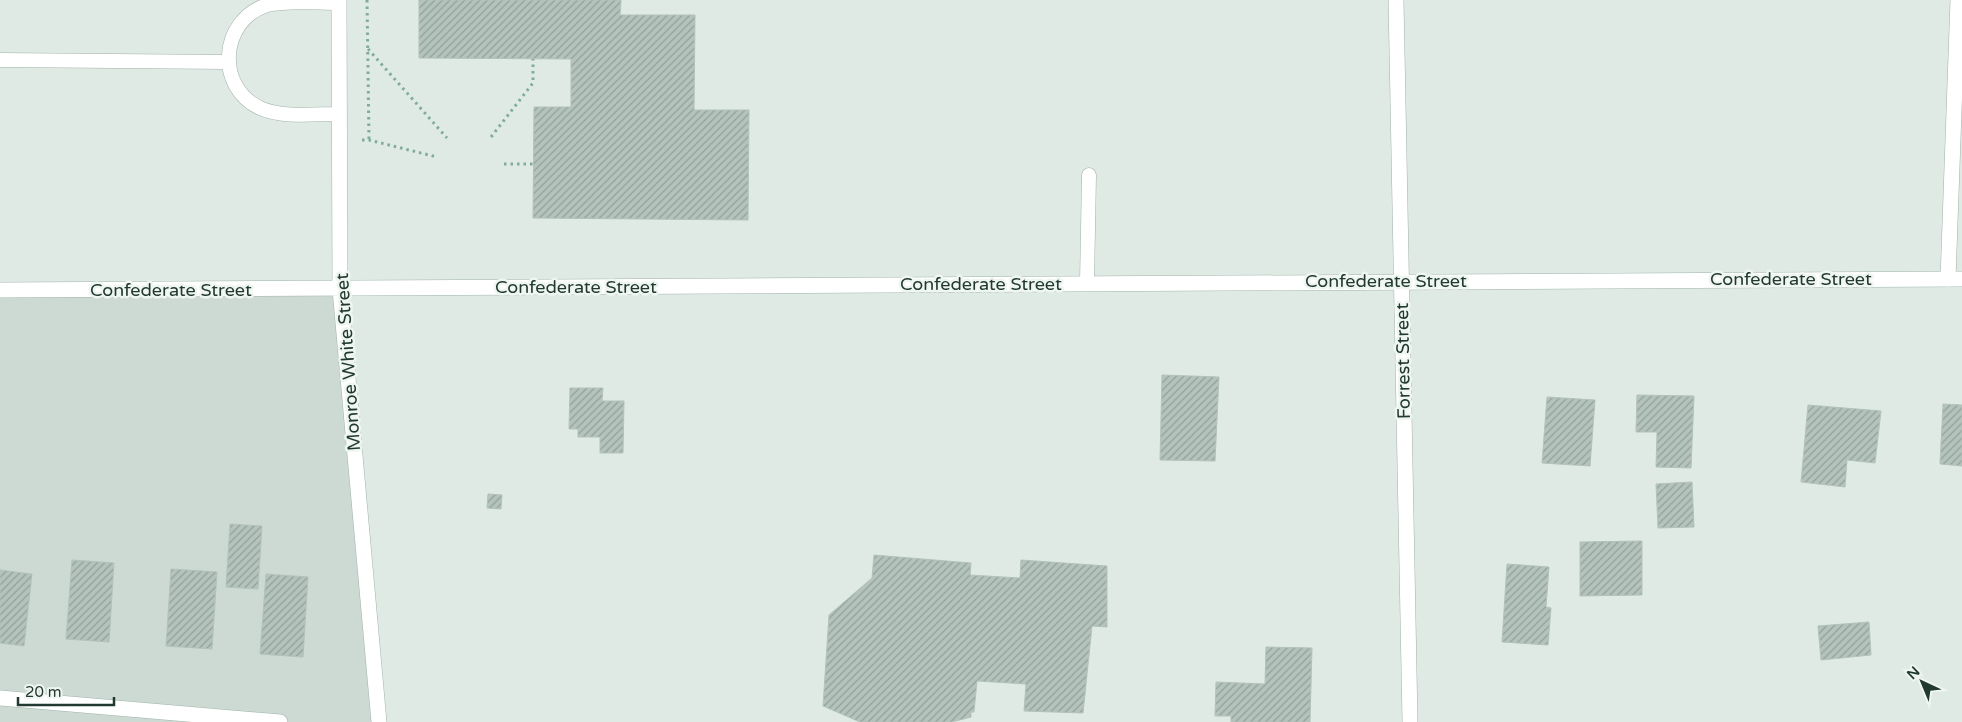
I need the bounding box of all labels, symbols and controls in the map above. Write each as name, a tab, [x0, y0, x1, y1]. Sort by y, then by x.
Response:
street label: Confederate Street	[1710, 268, 1872, 290]
street label: Confederate Street	[1305, 270, 1467, 292]
street label: Monroe White Street	[331, 272, 365, 452]
street label: Confederate Street	[900, 273, 1062, 295]
street label: Confederate Street	[495, 276, 657, 298]
street label: Confederate Street	[90, 279, 252, 301]
street label: Forrest Street	[1391, 302, 1415, 419]
north arrow	[1897, 657, 1947, 707]
text: N	[1903, 663, 1923, 683]
scale bar	[18, 674, 114, 706]
text: 20 m	[25, 683, 62, 701]

